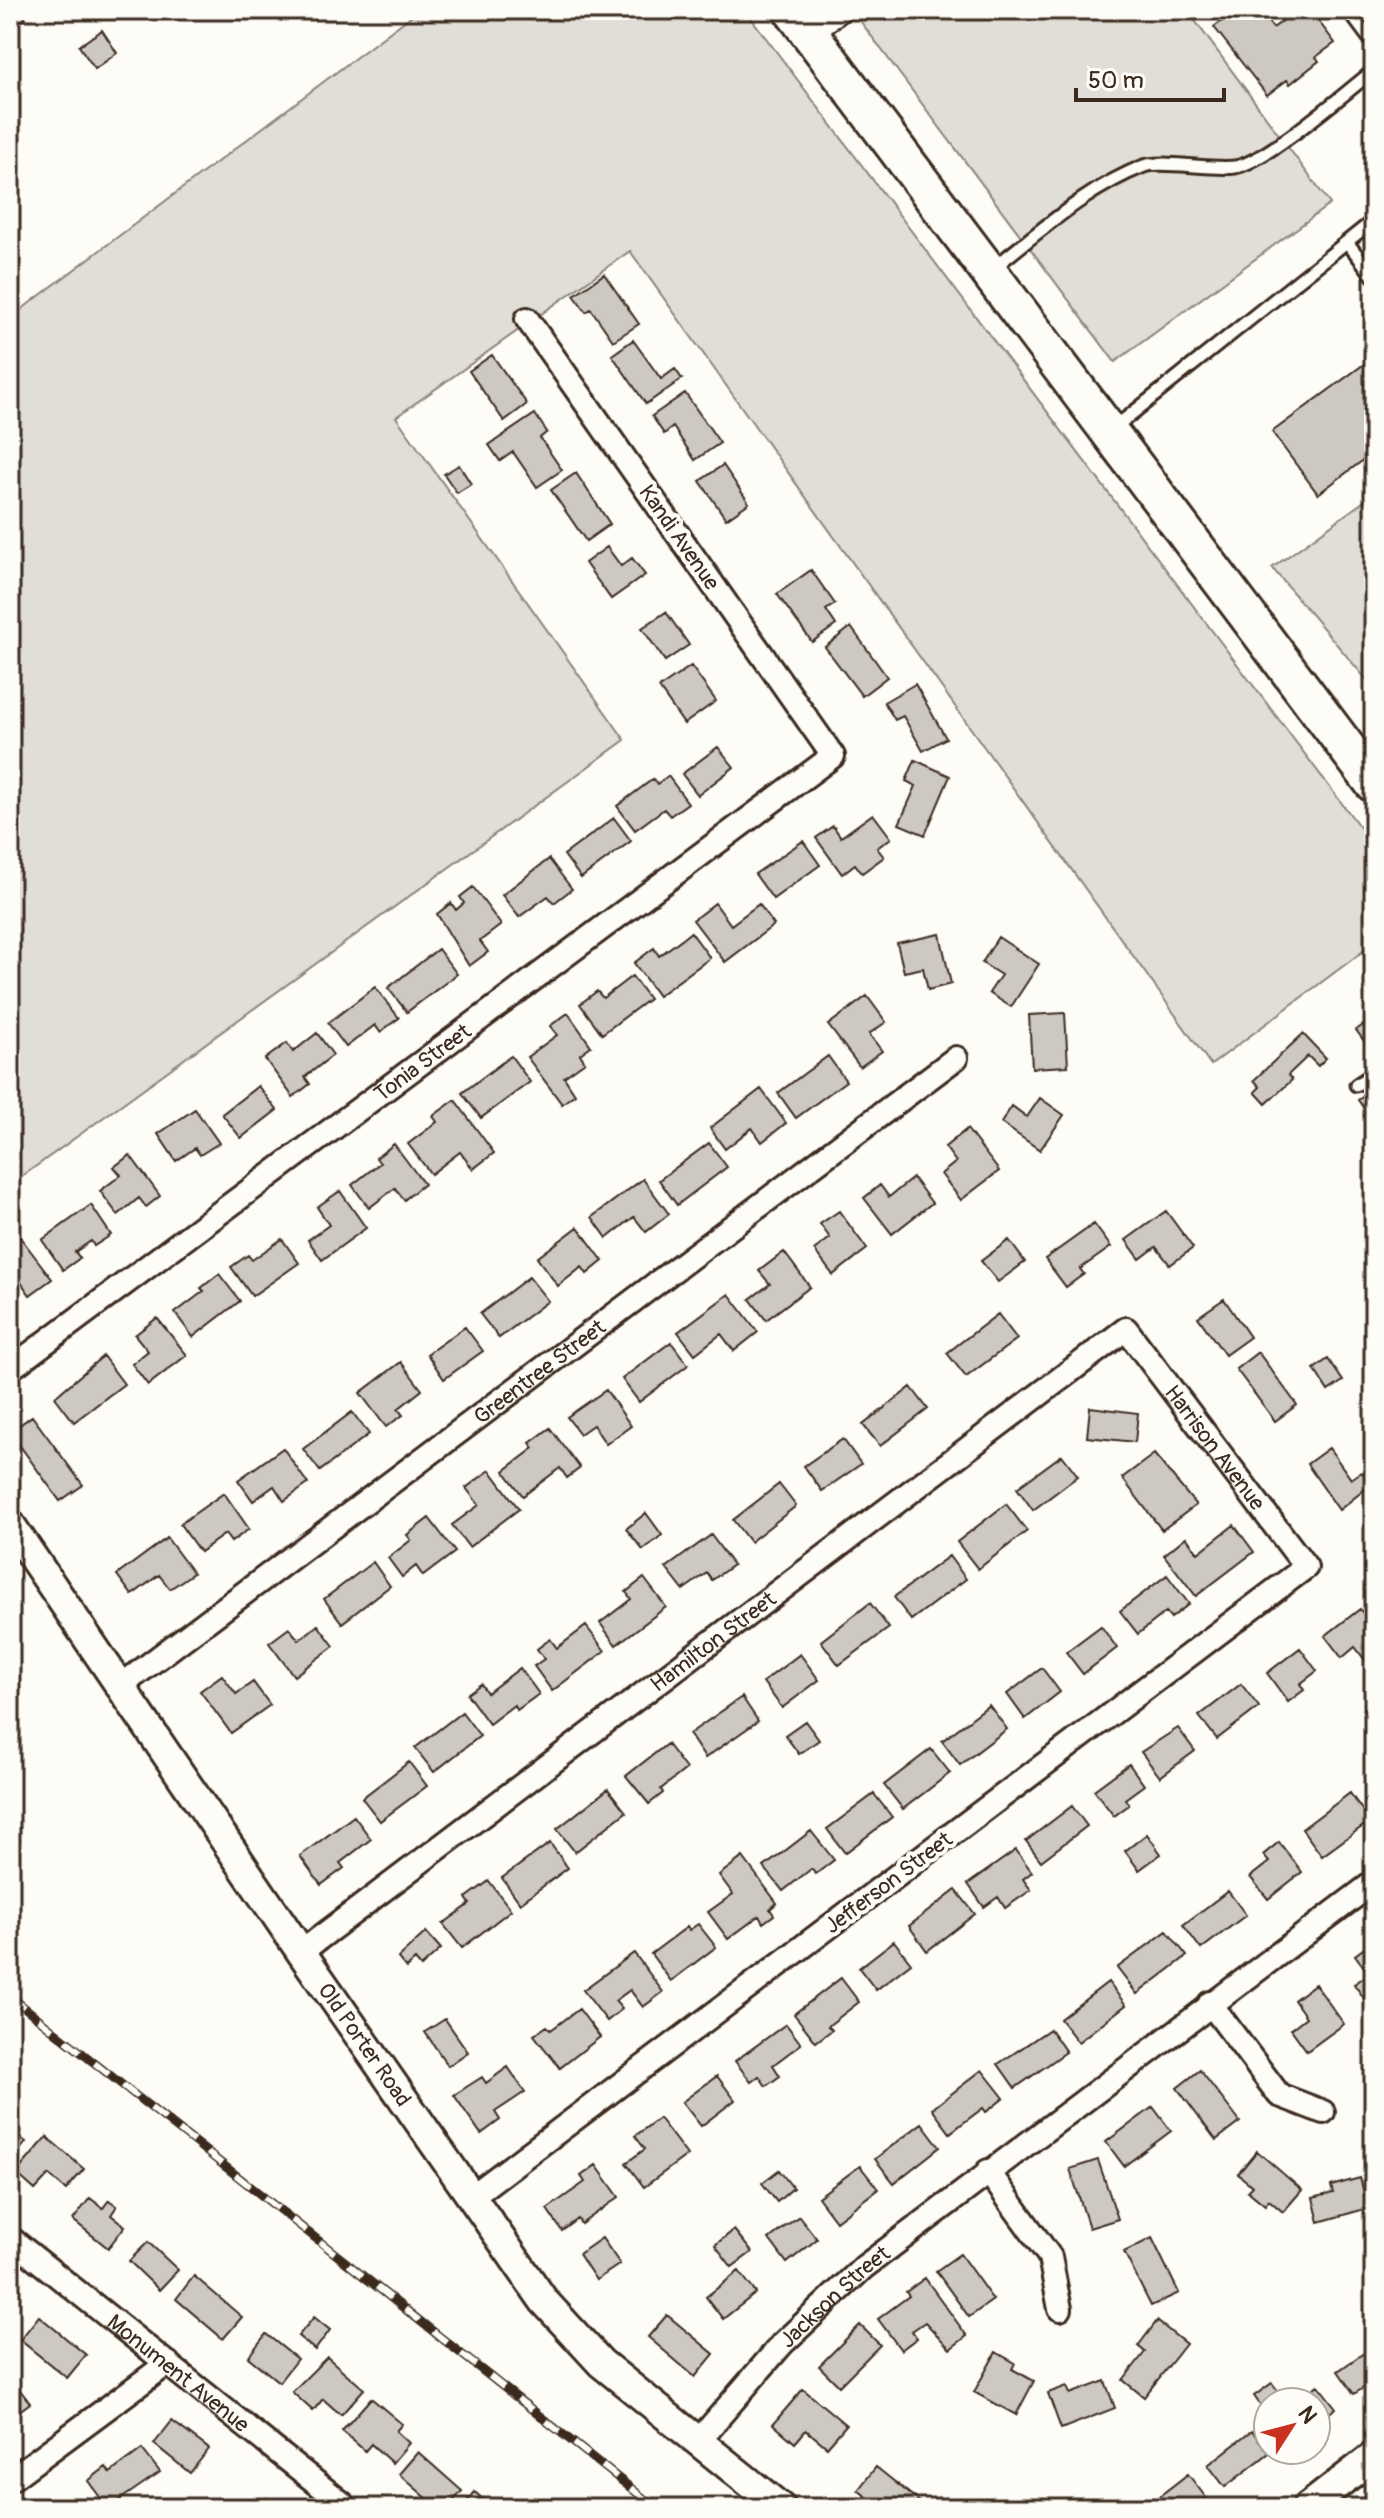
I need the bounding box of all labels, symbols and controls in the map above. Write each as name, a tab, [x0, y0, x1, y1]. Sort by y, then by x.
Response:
scale bar	[1076, 52, 1224, 102]
text: 50 m	[1088, 66, 1144, 95]
street label: Kandi Avenue	[633, 479, 726, 596]
street label: Tonia Street	[369, 1017, 477, 1108]
street label: Greentree Street	[468, 1313, 612, 1431]
street label: Harrison Avenue	[1158, 1379, 1271, 1516]
street label: Hamilton Street	[645, 1585, 782, 1698]
street label: Jefferson Street	[819, 1826, 958, 1940]
street label: Old Porter Road	[312, 1978, 417, 2112]
street label: Jackson Street	[774, 2239, 896, 2354]
street label: Monument Avenue	[101, 2308, 255, 2439]
north arrow	[1252, 2386, 1332, 2466]
text: N	[1292, 2401, 1323, 2429]

